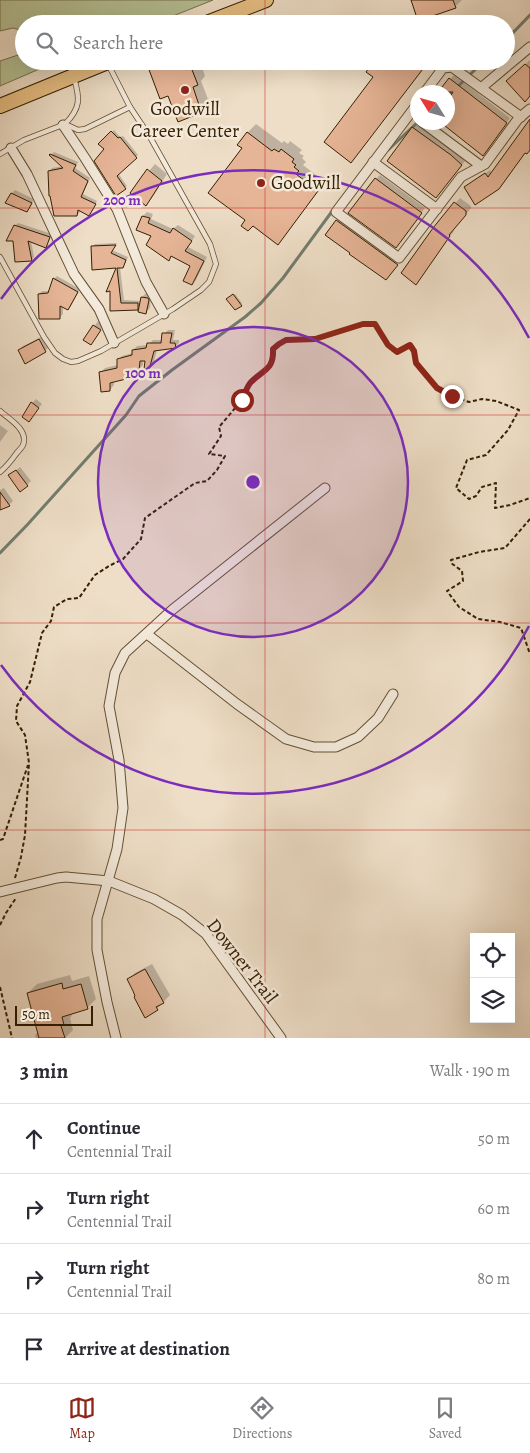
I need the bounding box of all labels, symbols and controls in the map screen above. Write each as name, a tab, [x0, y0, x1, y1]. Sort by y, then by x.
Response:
search box	[15, 15, 515, 70]
icon: search	[33, 29, 61, 57]
text: Search here	[73, 30, 163, 56]
marker: Goodwill Career Center	[179, 84, 191, 96]
north arrow	[410, 85, 455, 130]
place label: Goodwill Career Center	[131, 96, 239, 144]
place label: Goodwill	[271, 170, 341, 196]
marker: Goodwill	[255, 177, 267, 189]
text: 200 m	[103, 190, 141, 210]
text: 100 m	[125, 363, 161, 383]
route end	[441, 385, 464, 408]
route start	[231, 389, 254, 412]
centre of rings	[244, 473, 262, 491]
street label: Downer Trail	[200, 913, 284, 1009]
map controls	[470, 933, 515, 1023]
button: locate	[470, 933, 515, 978]
button: layers	[470, 978, 515, 1023]
scale bar	[15, 1003, 92, 1026]
text: 50 m	[22, 1005, 50, 1024]
text: 3 min	[20, 1057, 68, 1085]
text: Walk · 190 m	[430, 1060, 510, 1082]
text: Continue	[67, 1115, 141, 1141]
icon: ahead	[20, 1125, 48, 1153]
text: 50 m	[478, 1128, 510, 1150]
text: Centennial Trail	[67, 1141, 172, 1163]
text: Turn right	[67, 1185, 149, 1211]
icon: right	[20, 1195, 48, 1223]
text: 60 m	[478, 1198, 510, 1220]
text: Centennial Trail	[67, 1211, 172, 1233]
text: Turn right	[67, 1255, 149, 1281]
icon: right	[20, 1265, 48, 1293]
text: 80 m	[477, 1268, 510, 1290]
text: Centennial Trail	[67, 1281, 172, 1303]
icon: arrive	[20, 1335, 48, 1363]
text: Arrive at destination	[67, 1336, 230, 1362]
tab: Map	[68, 1394, 96, 1443]
tab: Directions	[232, 1394, 292, 1443]
tab: Saved	[429, 1394, 462, 1443]

